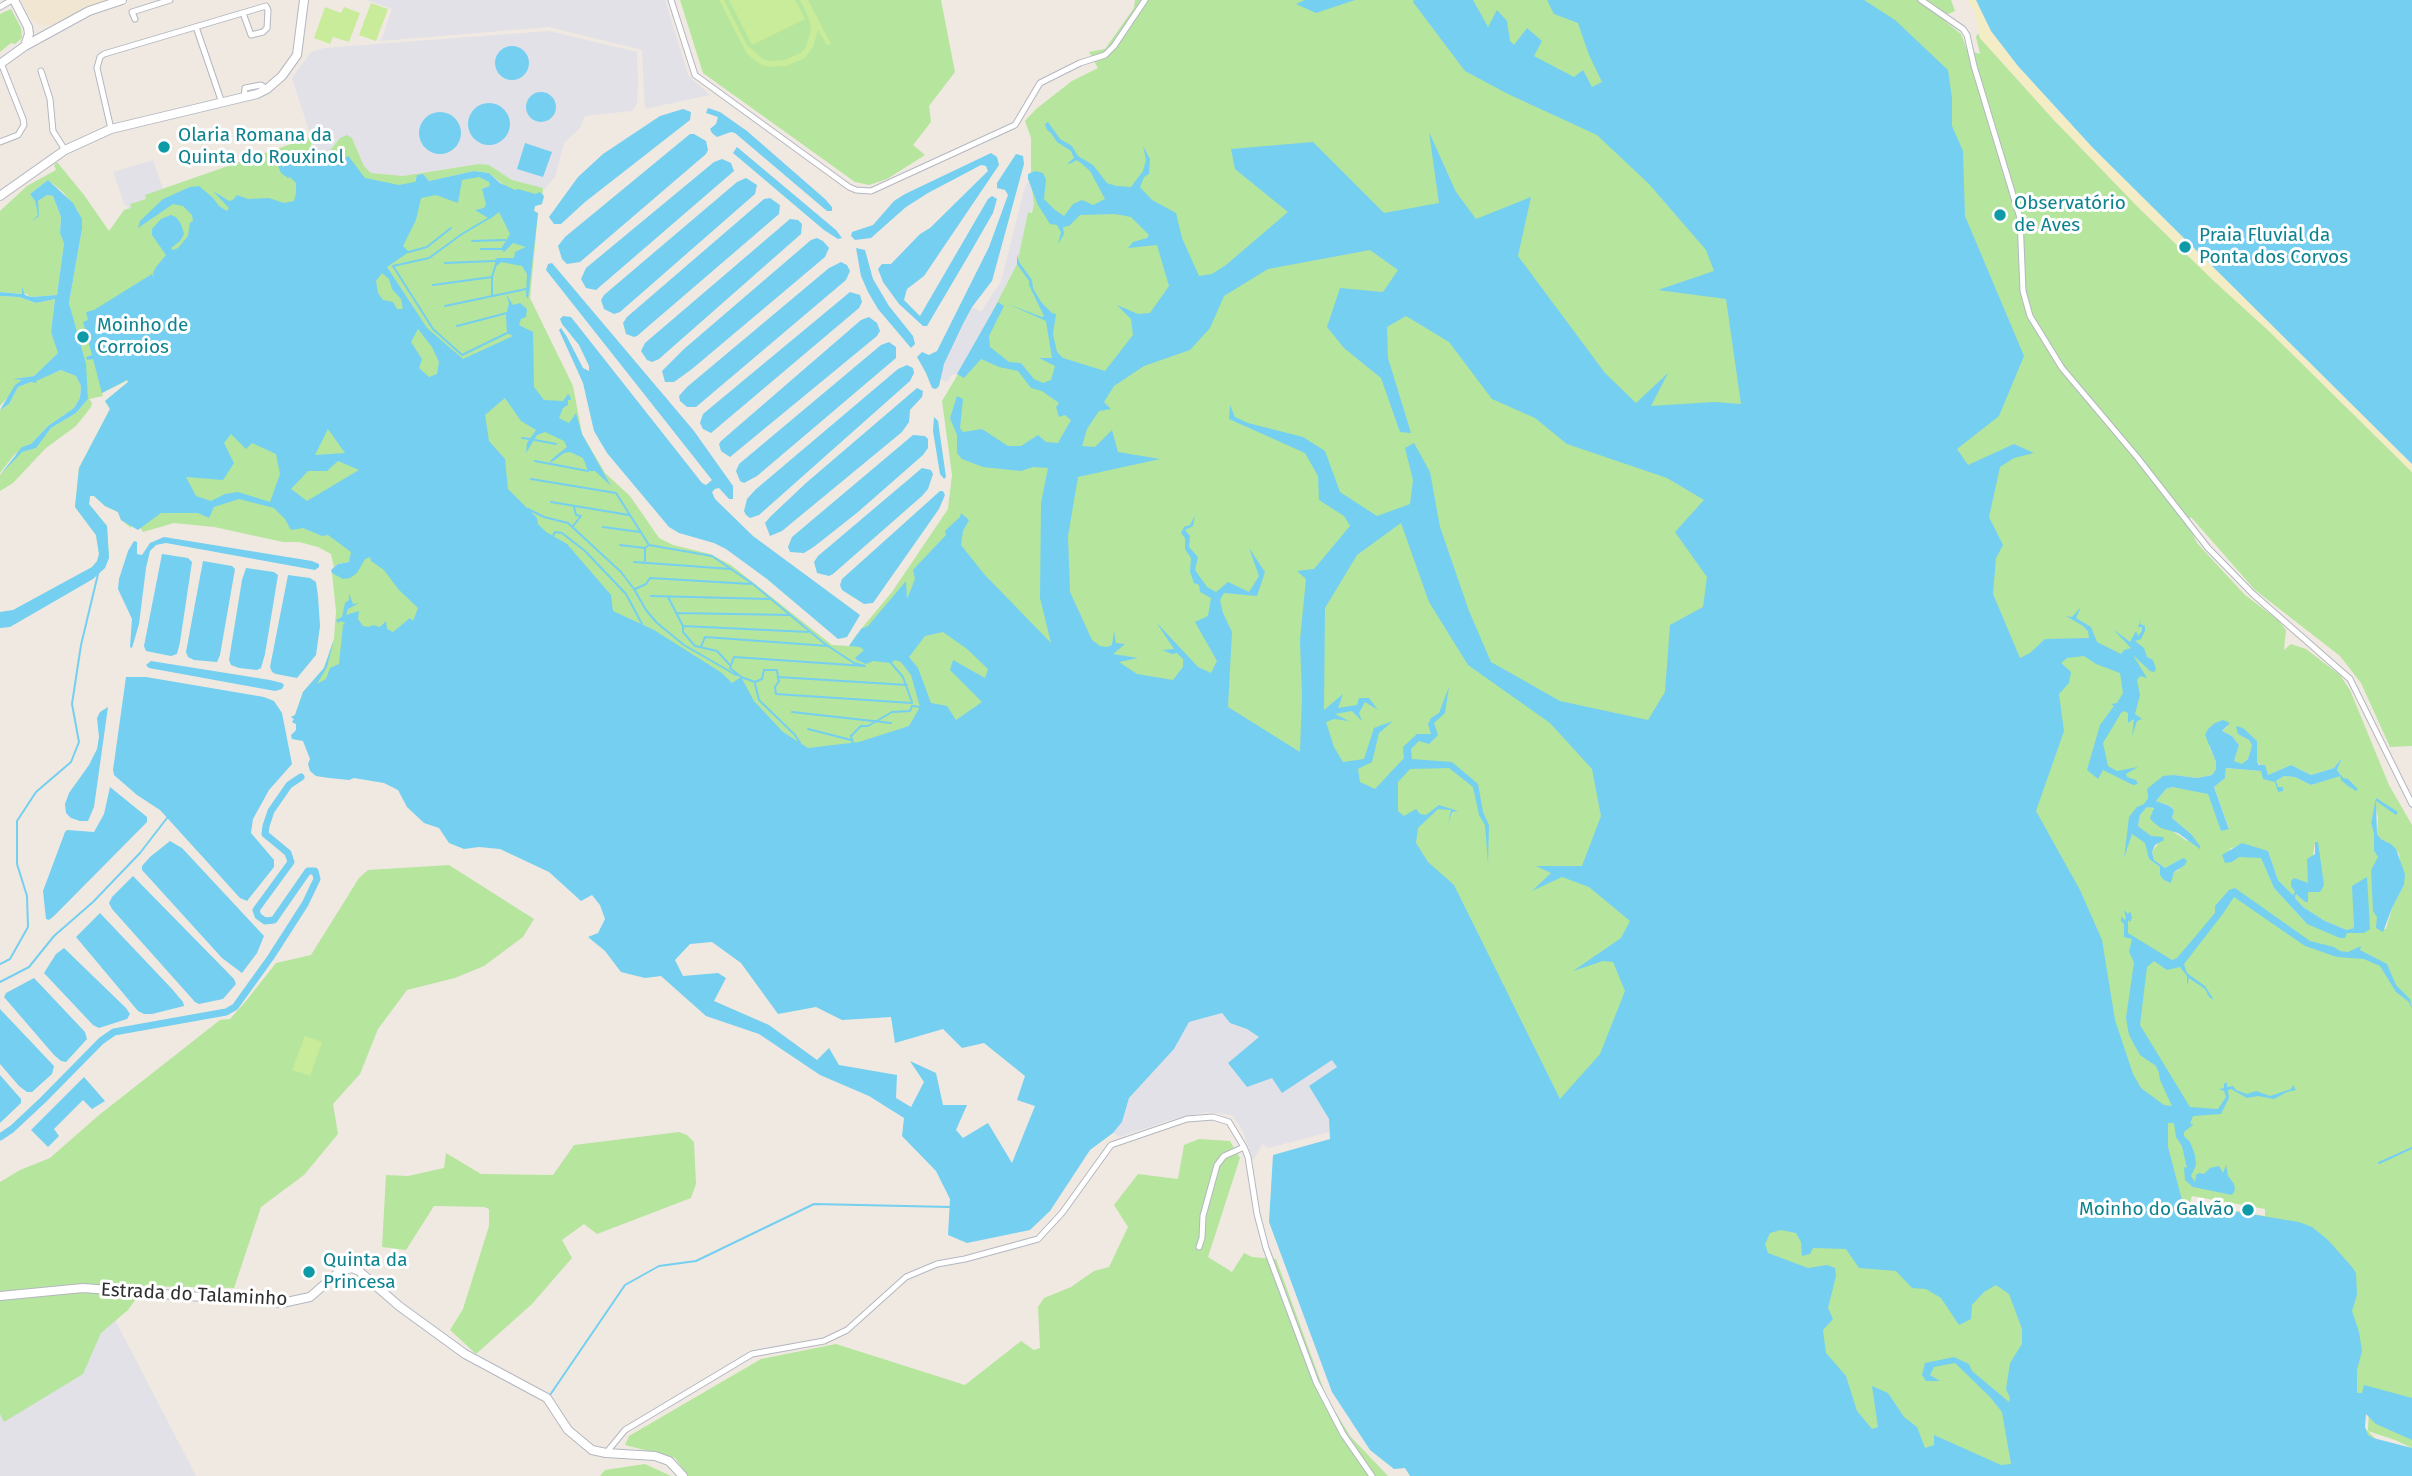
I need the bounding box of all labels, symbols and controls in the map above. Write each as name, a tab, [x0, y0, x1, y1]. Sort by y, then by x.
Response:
place label: Olaria Romana da Quinta do Rouxinol	[178, 125, 344, 169]
marker: Olaria Romana da Quinta do Rouxinol	[156, 139, 172, 155]
place label: Observatório de Aves	[2014, 193, 2126, 237]
marker: Observatório de Aves	[1992, 207, 2008, 223]
place label: Praia Fluvial da Ponta dos Corvos	[2199, 225, 2348, 269]
marker: Praia Fluvial da Ponta dos Corvos	[2177, 239, 2193, 255]
place label: Moinho de Corroios	[97, 315, 188, 359]
marker: Moinho de Corroios	[75, 329, 91, 345]
place label: Moinho do Galvão	[2079, 1199, 2234, 1221]
marker: Moinho do Galvão	[2240, 1202, 2256, 1218]
place label: Quinta da Princesa	[323, 1250, 407, 1294]
marker: Quinta da Princesa	[301, 1264, 317, 1280]
street label: Estrada do Talaminho	[100, 1279, 288, 1311]

